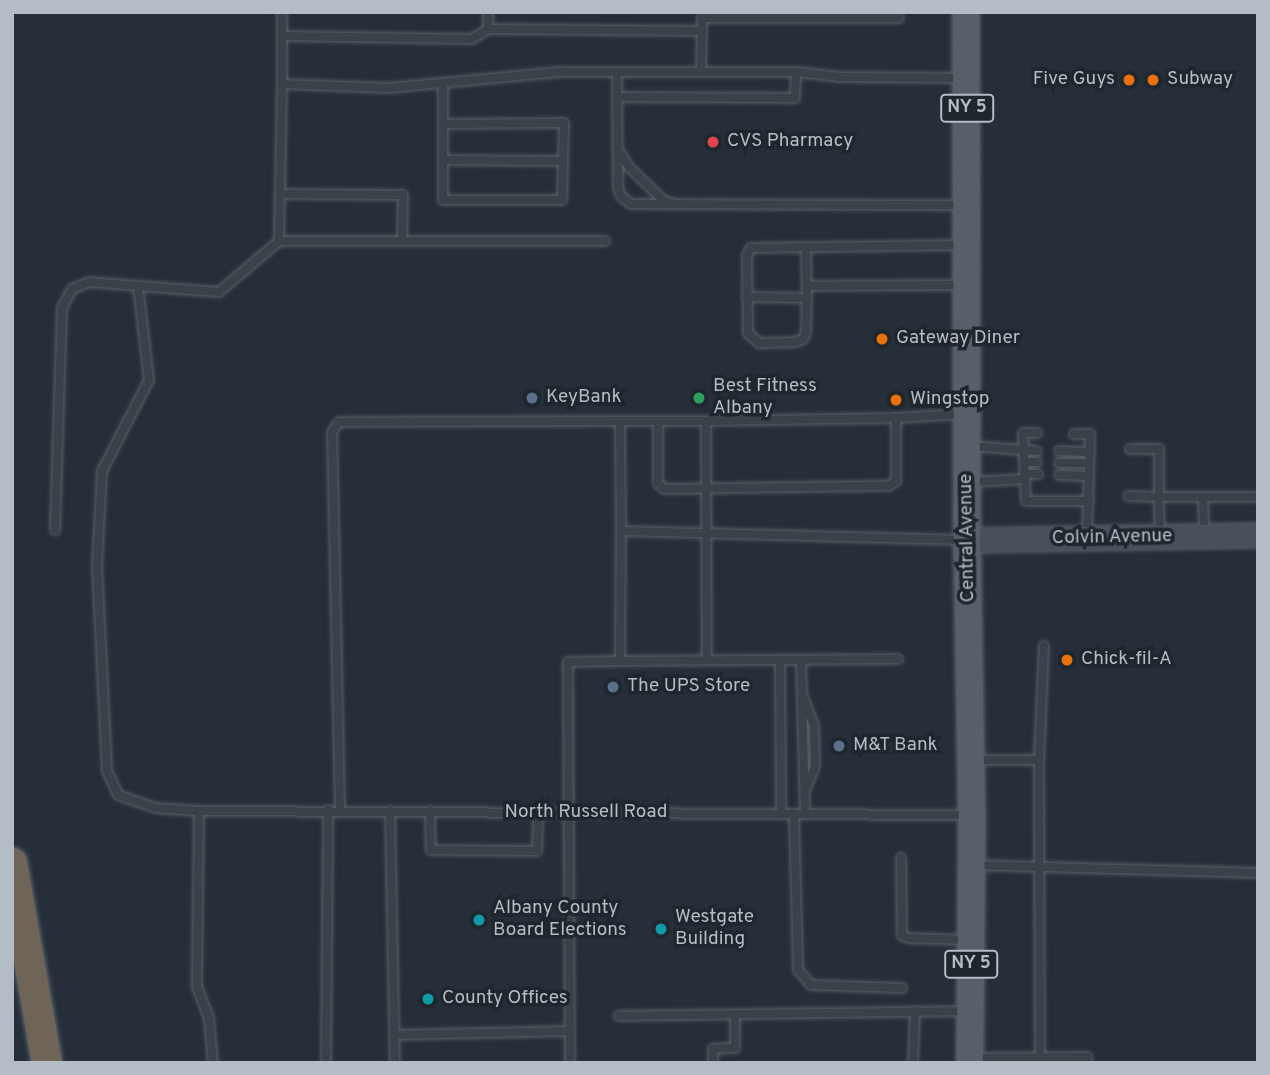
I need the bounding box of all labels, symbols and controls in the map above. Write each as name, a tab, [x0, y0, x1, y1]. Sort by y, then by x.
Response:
place label: Five Guys	[1033, 69, 1115, 91]
place label: Subway	[1167, 69, 1233, 91]
marker: Five Guys	[1121, 72, 1137, 88]
marker: Subway	[1145, 72, 1161, 88]
road number: NY 5	[939, 94, 995, 122]
place label: CVS Pharmacy	[727, 131, 853, 153]
marker: CVS Pharmacy	[705, 134, 721, 150]
place label: Gateway Diner	[896, 328, 1020, 350]
marker: Gateway Diner	[874, 331, 890, 347]
place label: Best Fitness Albany	[713, 376, 817, 420]
place label: KeyBank	[546, 387, 622, 409]
place label: Wingstop	[910, 389, 989, 411]
marker: KeyBank	[524, 390, 540, 406]
marker: Best Fitness Albany	[691, 390, 707, 406]
marker: Wingstop	[888, 392, 904, 408]
street label: Central Avenue	[955, 473, 981, 603]
street label: Colvin Avenue	[1051, 526, 1173, 550]
place label: Chick-fil-A	[1081, 649, 1172, 671]
marker: Chick-fil-A	[1059, 652, 1075, 668]
place label: The UPS Store	[627, 676, 750, 698]
marker: The UPS Store	[605, 679, 621, 695]
place label: M&T Bank	[853, 735, 938, 757]
marker: M&T Bank	[831, 738, 847, 754]
street label: North Russell Road	[505, 802, 667, 824]
place label: Albany County Board Elections	[493, 898, 627, 942]
place label: Westgate Building	[675, 907, 754, 951]
marker: Albany County Board Elections	[471, 912, 487, 928]
marker: Westgate Building	[653, 921, 669, 937]
road number: NY 5	[943, 950, 999, 979]
place label: County Offices	[442, 988, 568, 1010]
marker: County Offices	[420, 991, 436, 1007]

